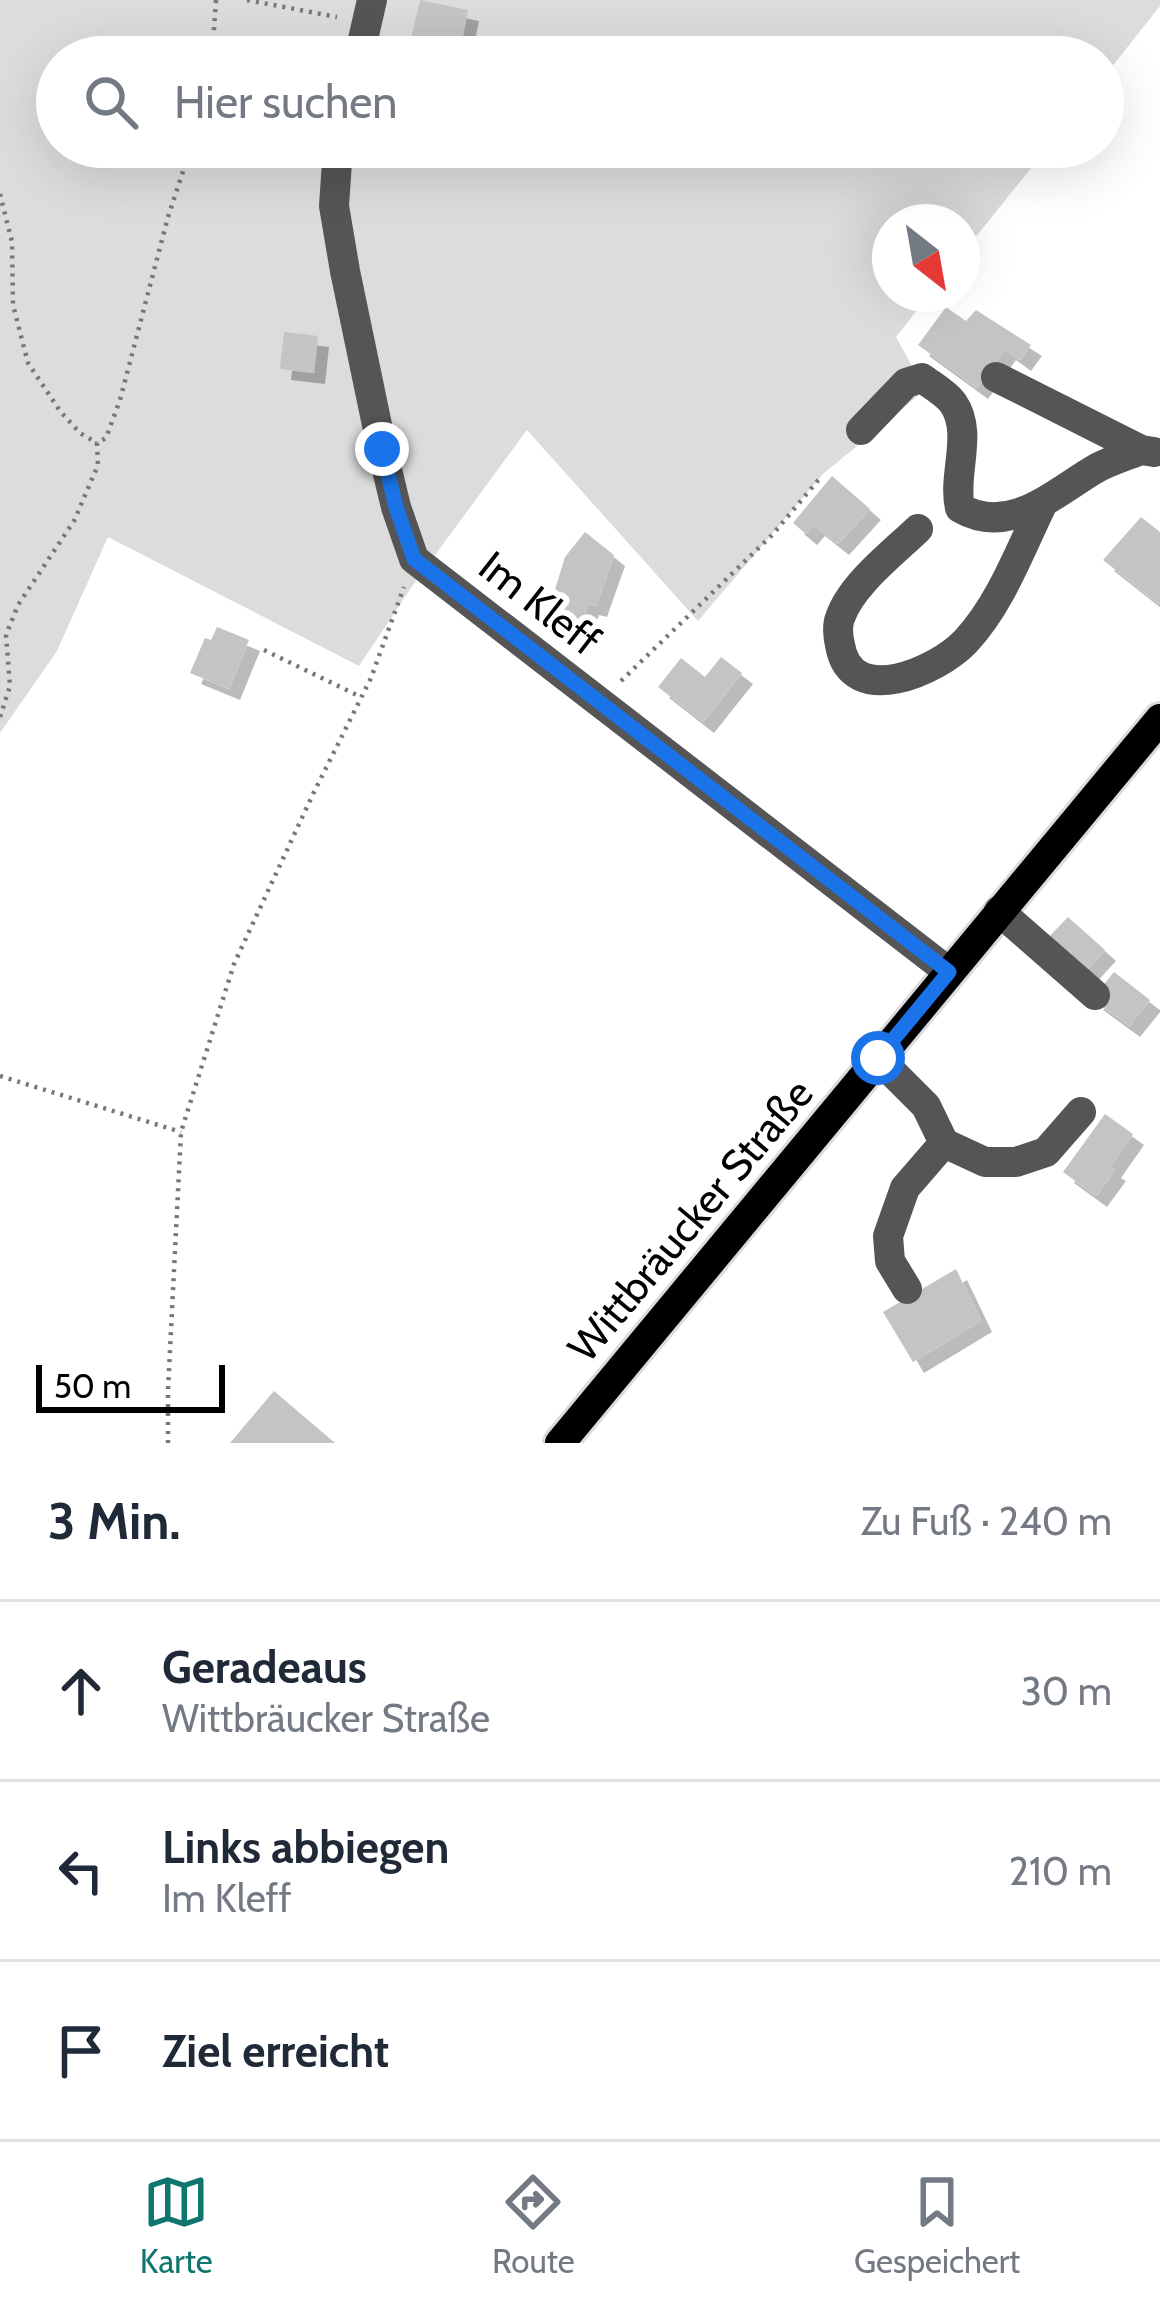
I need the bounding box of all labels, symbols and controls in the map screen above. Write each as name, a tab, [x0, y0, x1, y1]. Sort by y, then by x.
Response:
search box	[36, 36, 1124, 168]
icon: search	[78, 69, 144, 135]
text: Hier suchen	[174, 75, 398, 129]
north arrow	[872, 204, 980, 312]
route end	[355, 422, 409, 476]
street label: Im Kleff	[469, 540, 611, 666]
route start	[851, 1031, 905, 1085]
street label: Wittbräucker Straße	[557, 1068, 823, 1372]
scale bar	[36, 1359, 225, 1412]
text: 50 m	[54, 1366, 131, 1406]
text: 3 Min.	[48, 1490, 181, 1552]
text: Zu Fuß · 240 m	[861, 1497, 1112, 1545]
text: Geradeaus	[162, 1640, 367, 1694]
icon: ahead	[48, 1658, 114, 1724]
text: 30 m	[1021, 1667, 1112, 1715]
text: Wittbräucker Straße	[162, 1694, 490, 1742]
text: Links abbiegen	[162, 1820, 449, 1874]
icon: left	[48, 1838, 114, 1904]
text: 210 m	[1009, 1847, 1112, 1895]
text: Im Kleff	[162, 1874, 291, 1922]
icon: arrive	[48, 2018, 114, 2084]
text: Ziel erreicht	[162, 2024, 389, 2078]
tab: Karte	[140, 2169, 213, 2281]
tab: Route	[492, 2169, 575, 2281]
tab: Gespeichert	[854, 2169, 1020, 2281]

